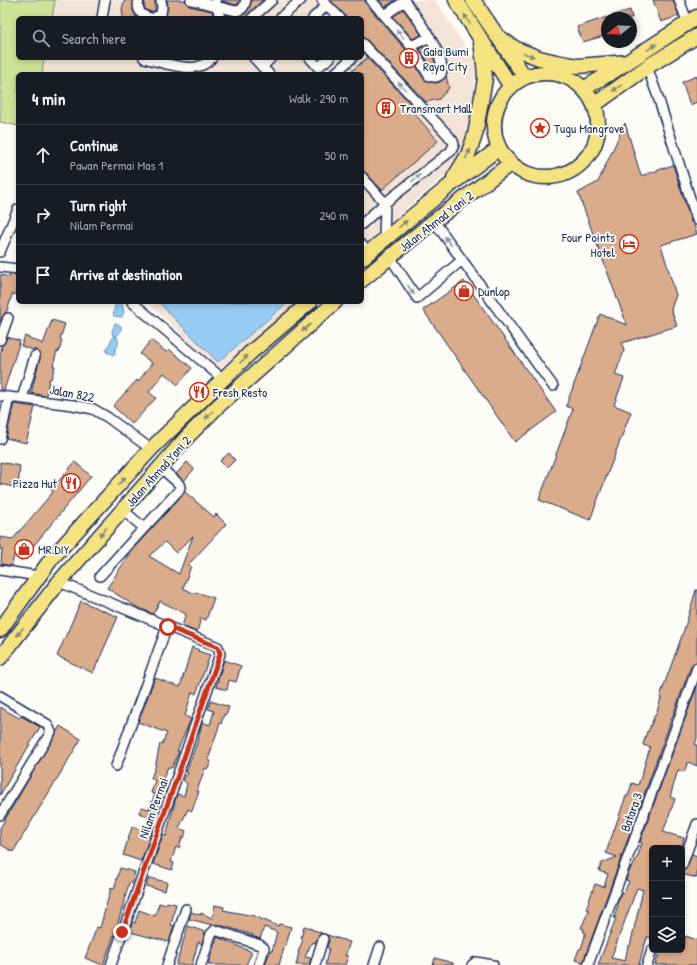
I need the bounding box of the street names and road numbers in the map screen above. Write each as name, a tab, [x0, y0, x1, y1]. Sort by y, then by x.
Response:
street label: Jalan Ahmad Yani 2	[395, 186, 477, 256]
street label: Jalan 822	[48, 380, 96, 406]
street label: Jalan Ahmad Yani 2	[121, 432, 195, 510]
street label: Nilam Permai	[134, 775, 172, 841]
street label: Batara 3	[616, 790, 646, 834]

